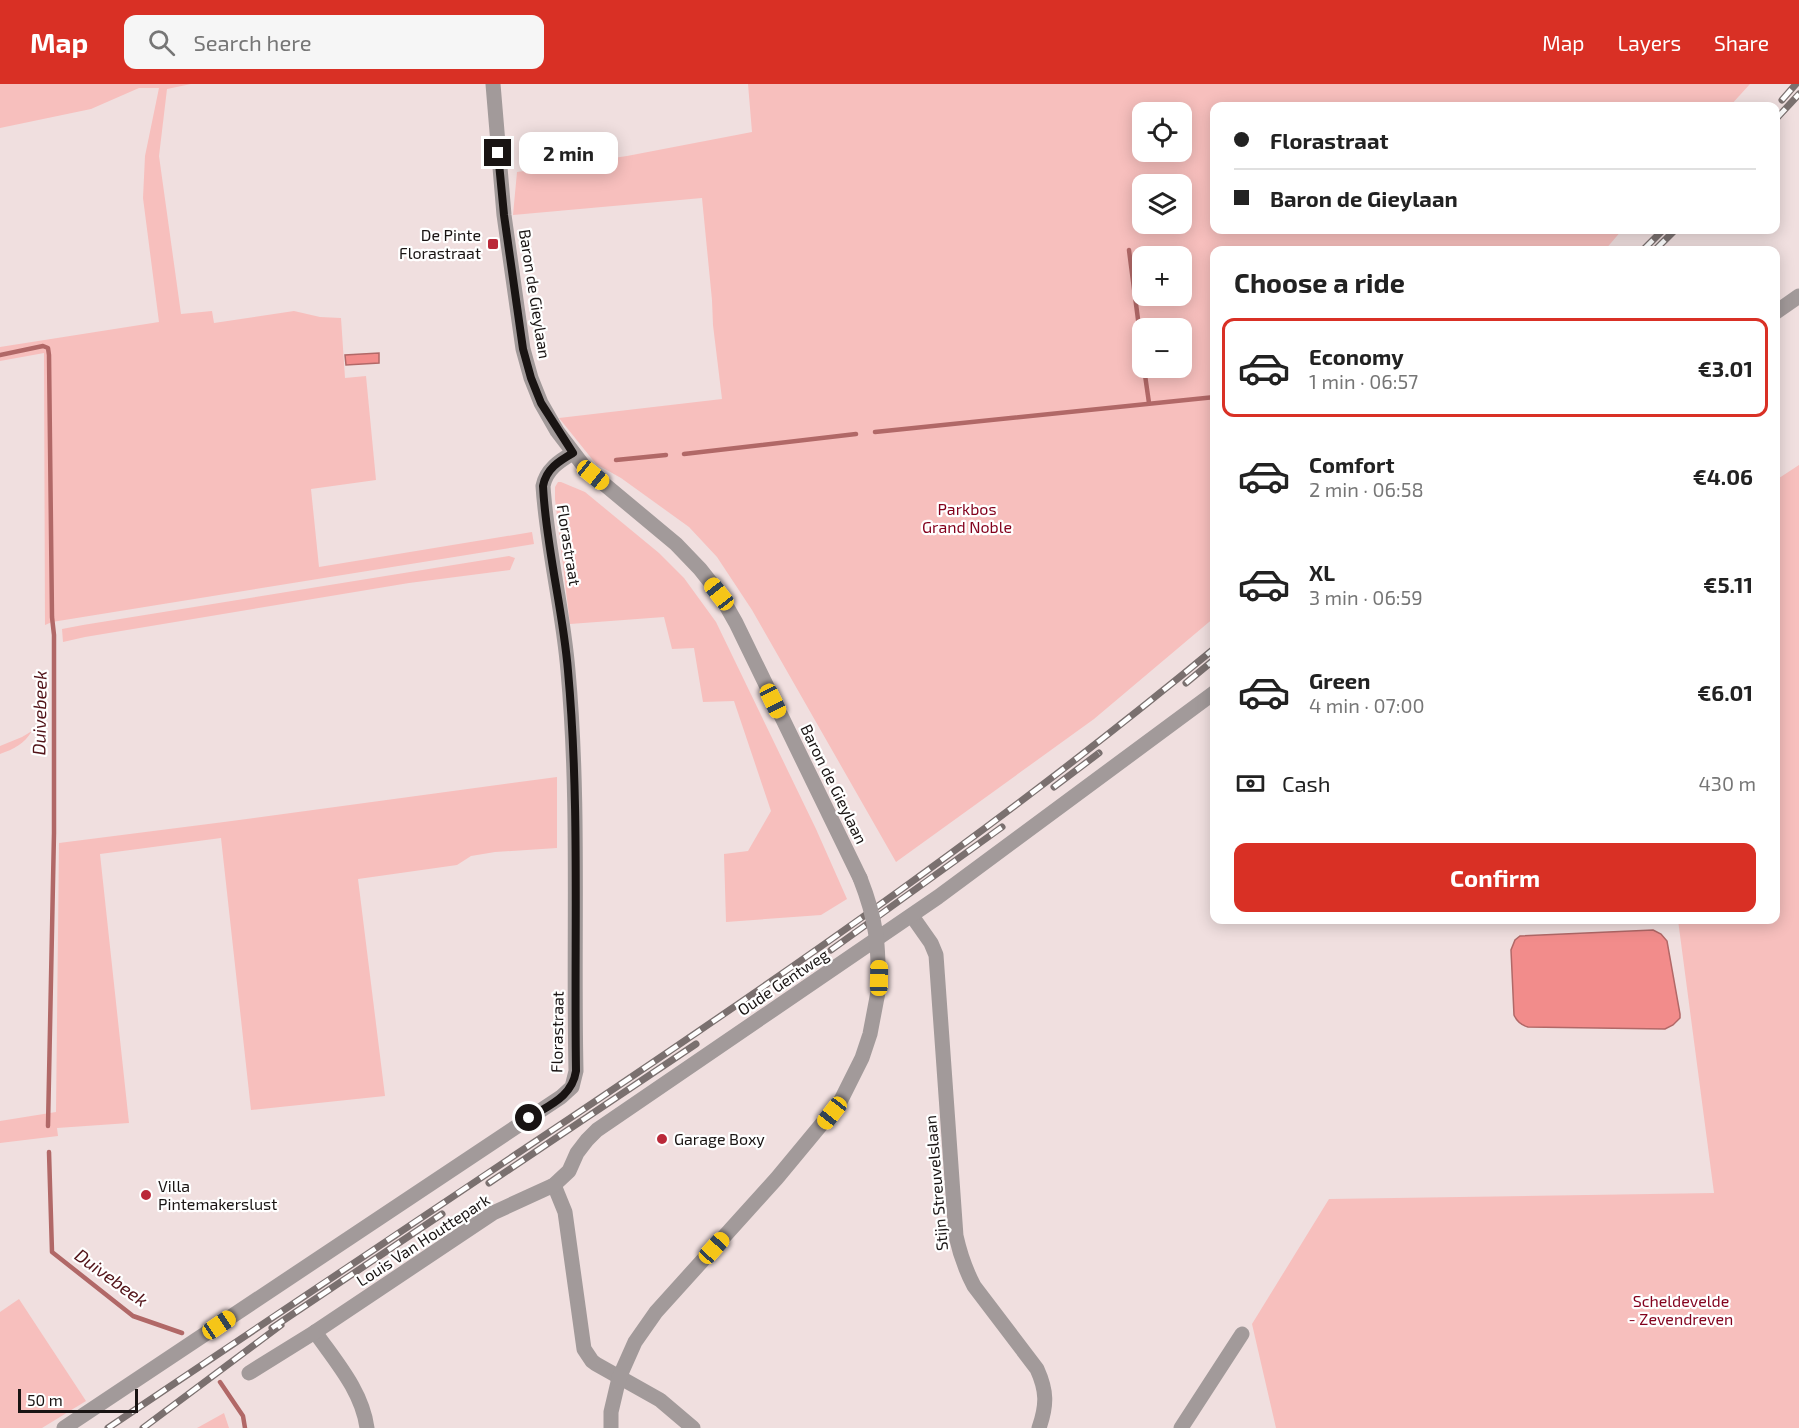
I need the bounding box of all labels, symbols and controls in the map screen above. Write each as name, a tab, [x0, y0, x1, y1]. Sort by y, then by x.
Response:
search box	[124, 15, 544, 69]
text: Map	[30, 25, 88, 59]
icon: search	[145, 26, 178, 59]
text: Search here	[193, 29, 312, 55]
text: Map	[1542, 30, 1584, 55]
text: Layers	[1617, 30, 1681, 55]
text: Share	[1714, 30, 1769, 55]
map controls	[1132, 102, 1192, 378]
button: locate	[1132, 102, 1192, 162]
text: Florastraat	[1270, 127, 1388, 153]
callout: 2 min	[519, 132, 618, 174]
route end	[484, 139, 511, 166]
text: 2 min	[543, 141, 594, 165]
button: layers	[1132, 174, 1192, 234]
text: Baron de Gieylaan	[1270, 185, 1458, 211]
place label: De Pinte Florastraat	[399, 225, 481, 262]
street label: Baron de Gieylaan	[516, 228, 555, 360]
marker: De Pinte Florastraat	[486, 237, 500, 251]
button: +	[1132, 246, 1192, 306]
text: Choose a ride	[1234, 266, 1405, 298]
button: −	[1132, 318, 1192, 378]
icon: car	[1237, 341, 1291, 395]
text: Economy	[1309, 343, 1404, 369]
text: €3.01	[1698, 355, 1753, 381]
text: 1 min · 06:57	[1309, 369, 1418, 393]
icon: car	[1237, 449, 1291, 503]
text: Comfort	[1309, 451, 1394, 477]
car	[573, 457, 613, 493]
text: €4.06	[1693, 463, 1753, 489]
text: 2 min · 06:58	[1309, 477, 1424, 501]
park label: Parkbos Grand Noble	[922, 499, 1012, 536]
street label: Florastraat	[554, 503, 585, 587]
icon: car	[1237, 557, 1291, 611]
text: XL	[1309, 559, 1335, 585]
text: €5.11	[1703, 571, 1753, 597]
car	[701, 574, 737, 614]
text: 3 min · 06:59	[1309, 585, 1423, 609]
icon: car	[1237, 665, 1291, 719]
text: Green	[1309, 667, 1371, 693]
water label: Duivebeek	[27, 670, 51, 756]
text: €6.01	[1697, 679, 1753, 705]
car	[757, 681, 789, 721]
text: 4 min · 07:00	[1309, 693, 1425, 717]
street label: Baron de Gieylaan	[797, 721, 872, 847]
icon: cash	[1234, 767, 1267, 800]
text: Cash	[1282, 770, 1331, 796]
text: 430 m	[1699, 771, 1756, 795]
button: Confirm	[1234, 843, 1756, 912]
street label: Oude Gentweg	[734, 944, 832, 1019]
car	[870, 960, 888, 996]
street label: Florastraat	[546, 991, 567, 1073]
car	[814, 1093, 850, 1133]
route start	[515, 1104, 542, 1131]
street label: Stijn Streuvelslaan	[920, 1114, 952, 1252]
place label: Garage Boxy	[674, 1129, 765, 1148]
marker: Garage Boxy	[655, 1132, 669, 1146]
place label: Villa Pintemakerslust	[158, 1176, 277, 1213]
marker: Villa Pintemakerslust	[139, 1188, 153, 1202]
street label: Louis Van Houttepark	[353, 1189, 493, 1290]
car	[695, 1229, 733, 1267]
water label: Duivebeek	[71, 1243, 152, 1311]
park label: Scheldevelde - Zevendreven	[1629, 1291, 1733, 1328]
car	[199, 1307, 239, 1343]
scale bar	[18, 1386, 138, 1414]
text: 50 m	[27, 1390, 63, 1409]

